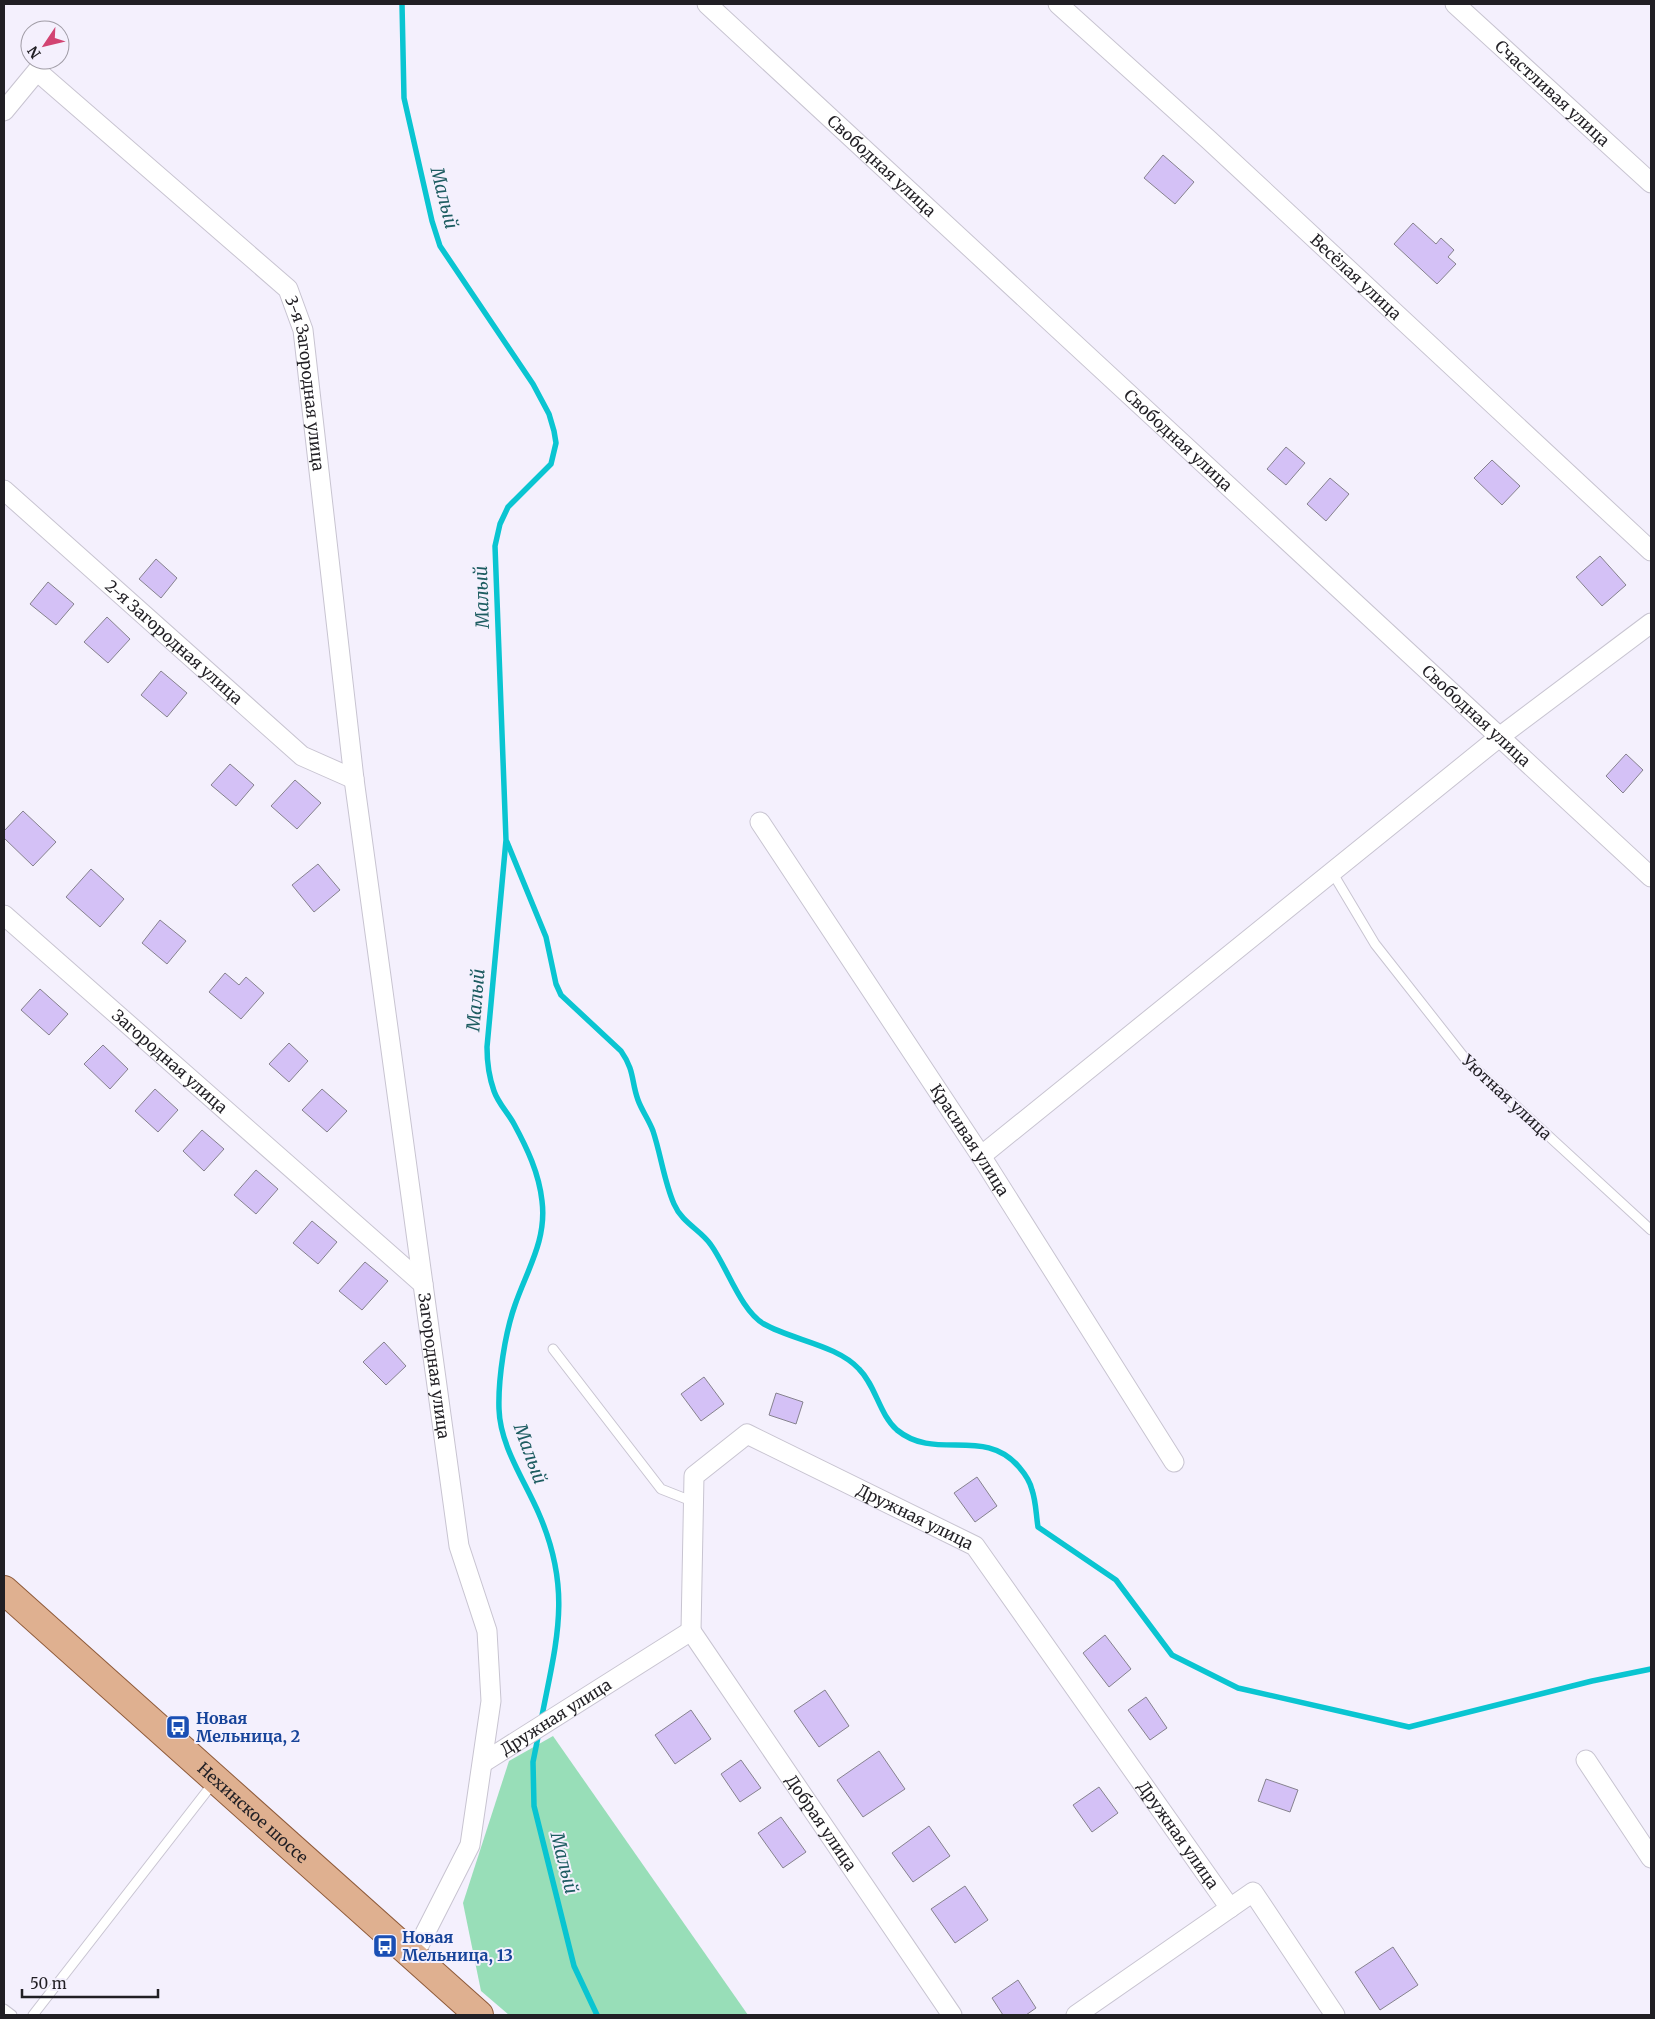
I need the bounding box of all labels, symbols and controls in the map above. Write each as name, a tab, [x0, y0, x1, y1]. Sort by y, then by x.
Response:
north arrow	[20, 20, 70, 70]
street label: Счастливая улица	[1491, 36, 1614, 151]
text: N	[24, 43, 45, 62]
street label: Свободная улица	[823, 111, 940, 221]
water label: Малый	[425, 164, 463, 231]
street label: Весёлая улица	[1306, 230, 1406, 324]
street label: 3-я Загородная улица	[281, 293, 329, 472]
street label: Свободная улица	[1120, 385, 1237, 495]
water label: Малый	[469, 565, 494, 630]
street label: 2-я Загородная улица	[101, 575, 247, 708]
street label: Свободная улица	[1418, 660, 1535, 771]
water label: Малый	[461, 968, 490, 1033]
street label: Загородная улица	[108, 1005, 232, 1117]
street label: Уютная улица	[1457, 1050, 1556, 1144]
street label: Красивая улица	[926, 1080, 1014, 1200]
street label: Загородная улица	[414, 1292, 454, 1441]
water label: Малый	[509, 1419, 552, 1487]
street label: Дружная улица	[854, 1480, 977, 1554]
street label: Дружная улица	[497, 1674, 615, 1759]
place label: Новая Мельница, 2	[196, 1708, 300, 1747]
bus stop icon: Новая Мельница, 2	[165, 1714, 191, 1740]
street label: Нехинское шоссе	[193, 1758, 312, 1867]
street label: Добрая улица	[782, 1771, 861, 1875]
street label: Дружная улица	[1134, 1777, 1223, 1893]
water label: Малый	[545, 1829, 583, 1896]
place label: Новая Мельница, 13	[402, 1927, 513, 1966]
bus stop icon: Новая Мельница, 13	[372, 1933, 398, 1959]
scale bar	[22, 1966, 159, 1998]
text: 50 m	[30, 1974, 67, 1993]

